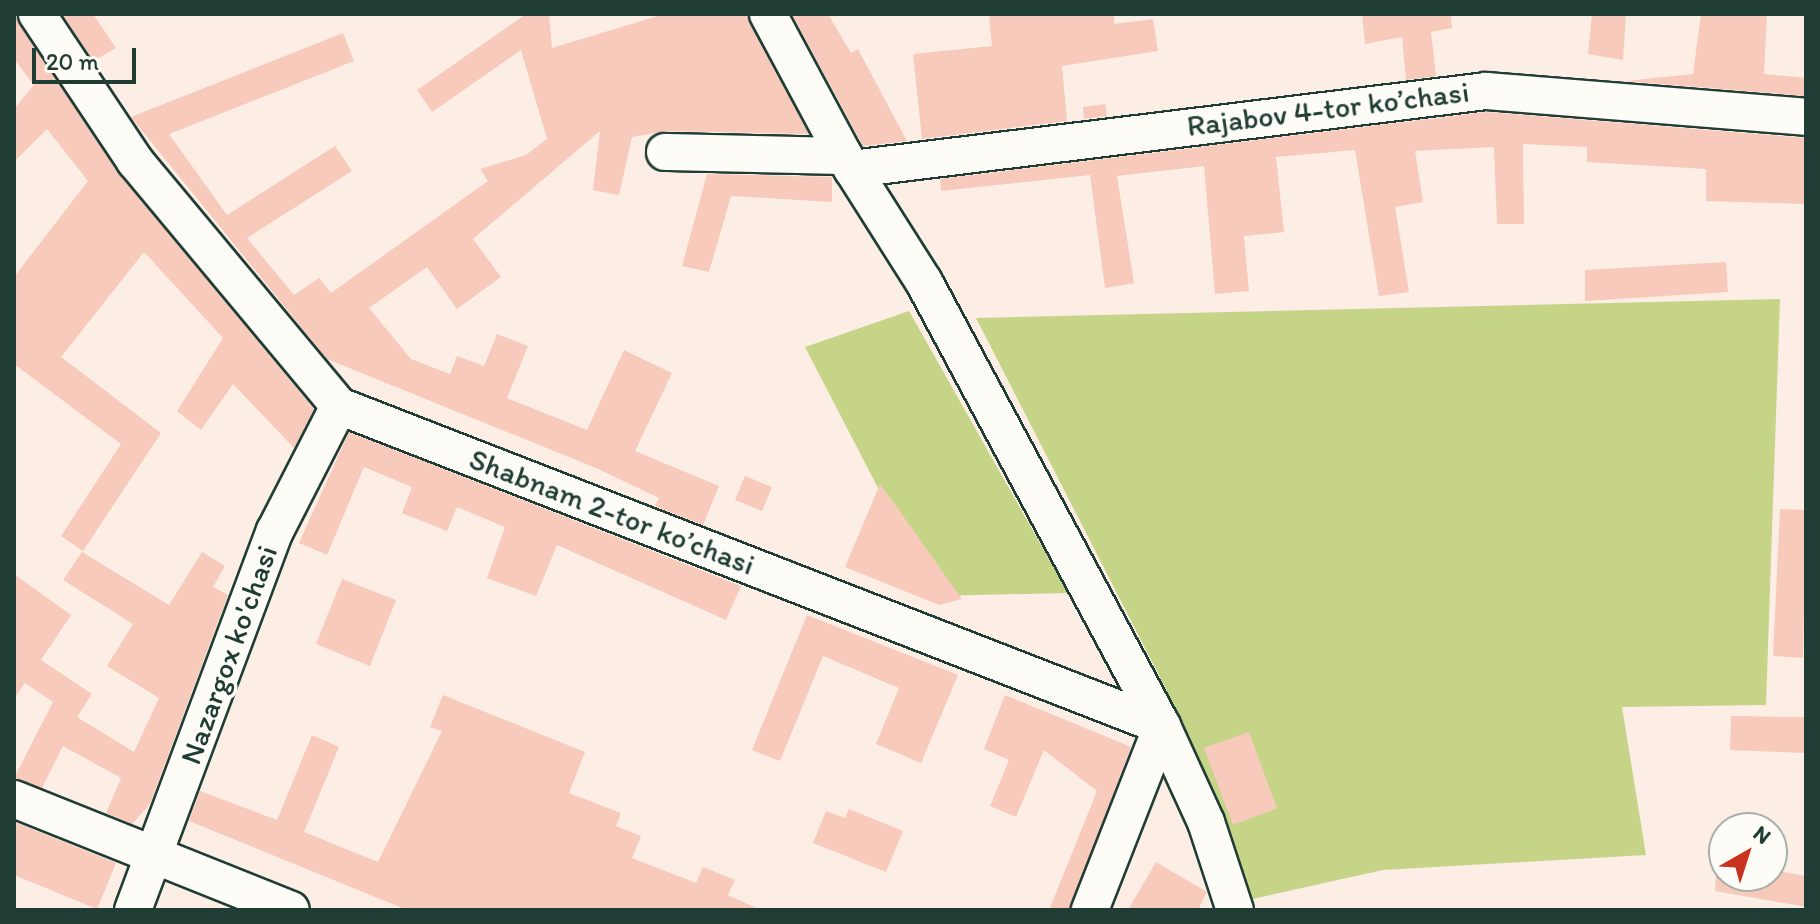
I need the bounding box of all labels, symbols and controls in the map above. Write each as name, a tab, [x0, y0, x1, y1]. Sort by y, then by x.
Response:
scale bar	[36, 32, 140, 82]
text: 20 m	[46, 47, 99, 76]
street label: Rajabov 4-tor koʼchasi	[1185, 74, 1471, 144]
street label: Shabnam 2-tor koʼchasi	[464, 441, 760, 583]
street label: Nazargox ko'chasi	[173, 541, 285, 769]
north arrow	[1708, 812, 1788, 892]
text: N	[1748, 819, 1776, 850]

